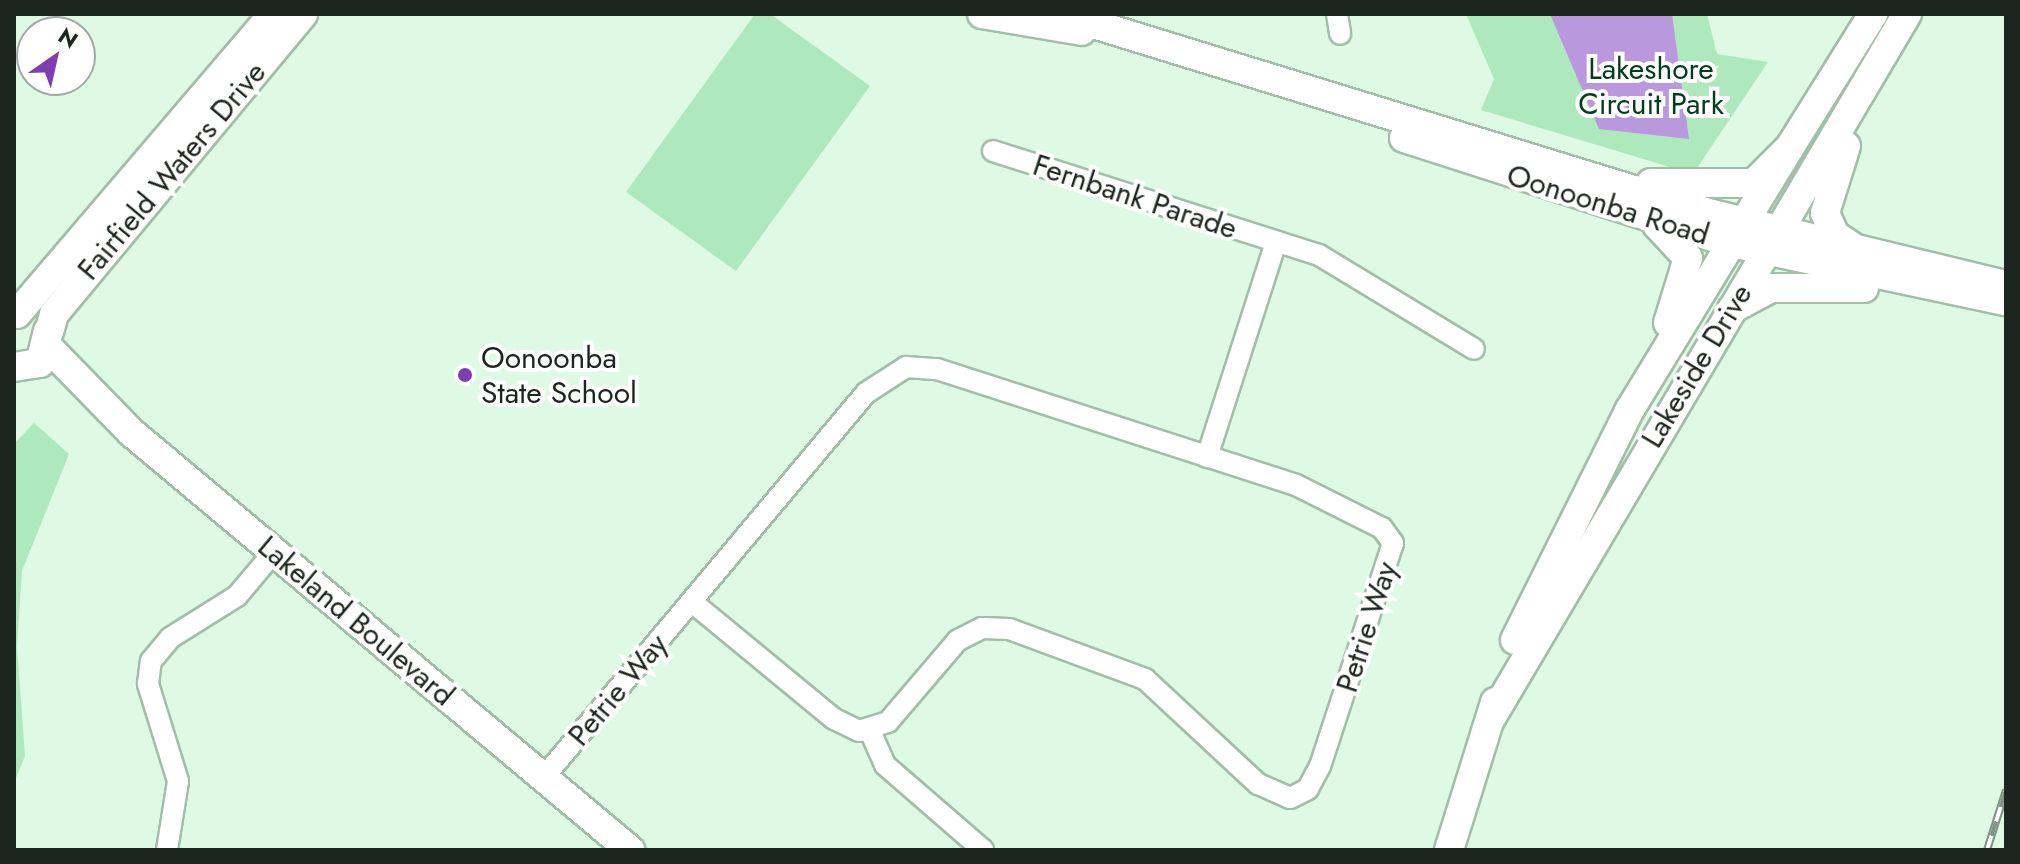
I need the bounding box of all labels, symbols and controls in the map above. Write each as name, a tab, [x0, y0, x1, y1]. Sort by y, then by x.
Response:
north arrow	[16, 16, 96, 96]
text: N	[52, 20, 84, 56]
park label: Lakeshore Circuit Park	[1578, 51, 1724, 122]
street label: Fairfield Waters Drive	[70, 55, 274, 287]
street label: Fernbank Parade	[1028, 147, 1242, 247]
street label: Oonoonba Road	[1503, 157, 1713, 253]
street label: Lakeside Drive	[1634, 278, 1760, 454]
place label: Oonoonba State School	[481, 340, 637, 410]
marker: Oonoonba State School	[456, 366, 474, 384]
street label: Lakeland Boulevard	[251, 528, 461, 714]
street label: Petrie Way	[1329, 557, 1405, 697]
street label: Petrie Way	[561, 627, 675, 753]

